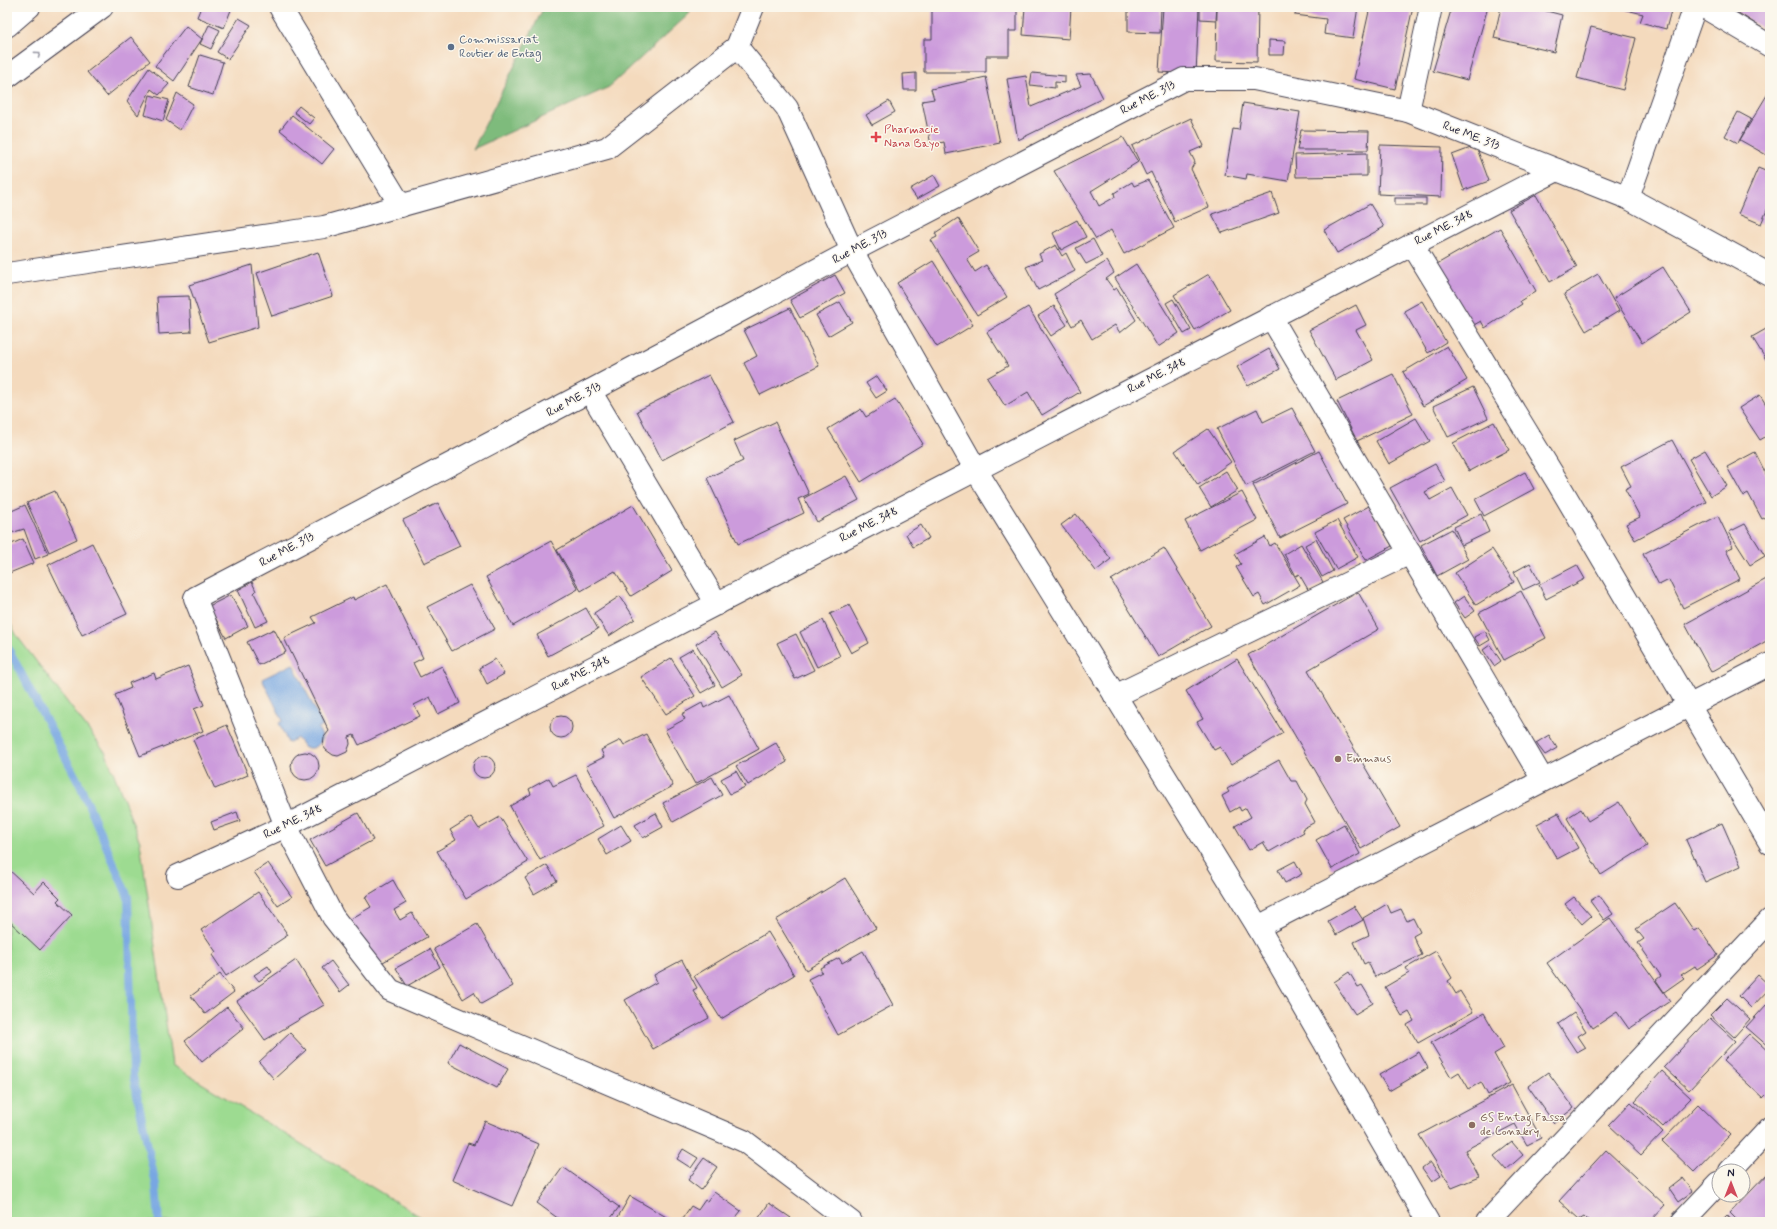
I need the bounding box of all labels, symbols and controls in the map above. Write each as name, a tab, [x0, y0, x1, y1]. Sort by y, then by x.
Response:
place label: Commissariat Routier de Entag	[459, 32, 541, 62]
marker: Commissariat Routier de Entag	[446, 42, 456, 52]
one-way arrow	[34, 51, 41, 58]
street label: Rue ME. 313	[1118, 77, 1178, 119]
street label: Rue ME. 313	[1440, 118, 1502, 154]
place label: Pharmacie Nana Bayo	[884, 122, 940, 152]
marker: Pharmacie Nana Bayo	[871, 132, 881, 142]
street label: Rue ME. 348	[1412, 206, 1476, 250]
street label: Rue ME. 313	[830, 226, 890, 268]
street label: Rue ME. 348	[1125, 354, 1189, 398]
street label: Rue ME. 313	[544, 379, 604, 421]
street label: Rue ME. 348	[837, 503, 901, 547]
street label: Rue ME. 313	[257, 529, 317, 571]
street label: Rue ME. 348	[549, 652, 613, 696]
place label: Emmaus	[1346, 751, 1391, 767]
marker: Emmaus	[1333, 754, 1343, 764]
street label: Rue ME. 348	[261, 801, 325, 843]
place label: GS Entag Fassa de Conakry	[1480, 1110, 1566, 1140]
marker: GS Entag Fassa de Conakry	[1467, 1120, 1477, 1130]
north arrow	[1711, 1163, 1751, 1203]
text: N	[1727, 1167, 1735, 1181]

